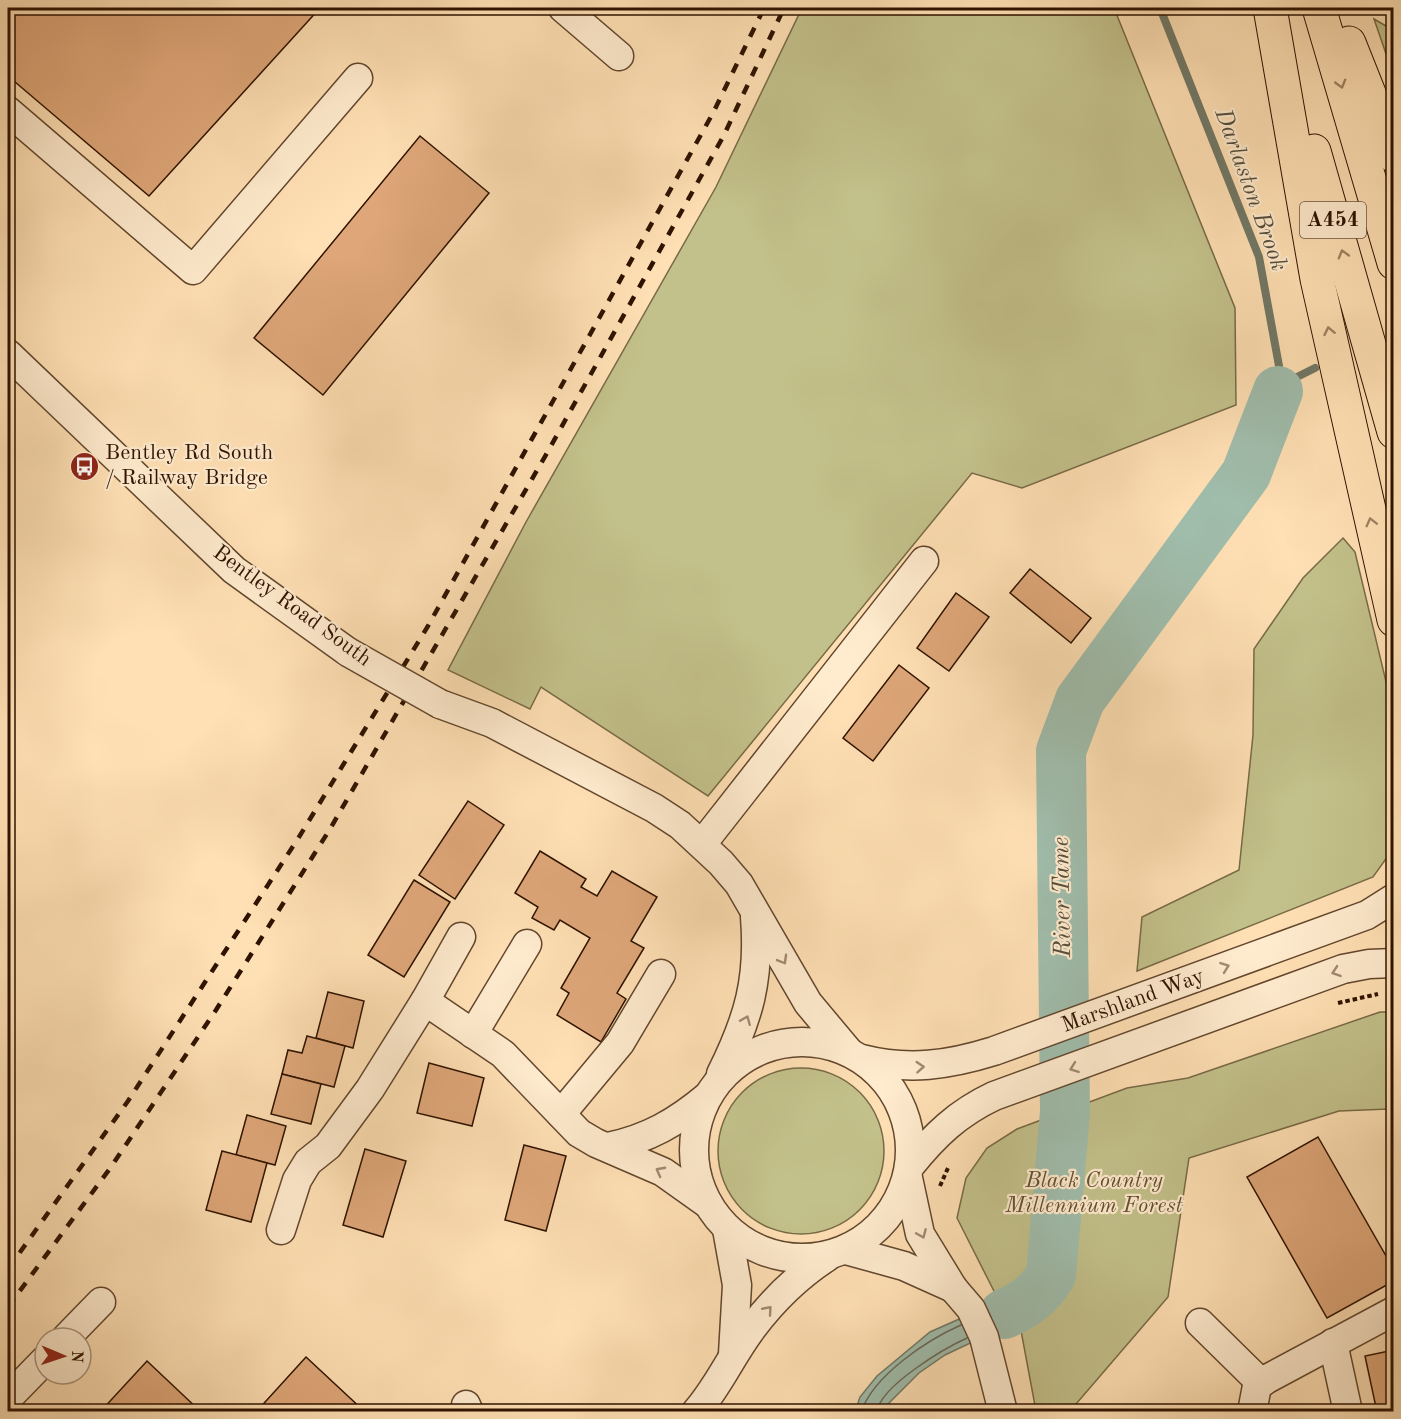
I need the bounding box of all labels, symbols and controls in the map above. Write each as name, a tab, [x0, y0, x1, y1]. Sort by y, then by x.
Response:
one-way arrow	[1334, 78, 1346, 89]
water label: Darlaston Brook	[1209, 105, 1291, 275]
road number: A454	[1300, 202, 1366, 238]
one-way arrow	[1338, 249, 1350, 260]
one-way arrow	[1323, 327, 1336, 337]
place label: Bentley Rd South / Railway Bridge	[105, 442, 273, 489]
bus stop icon: Bentley Rd South / Railway Bridge	[68, 450, 100, 482]
one-way arrow	[1365, 517, 1378, 527]
street label: Bentley Road South	[209, 541, 375, 671]
water label: River Tame	[1050, 836, 1076, 958]
one-way arrow	[776, 954, 787, 964]
one-way arrow	[1219, 962, 1230, 975]
one-way arrow	[1331, 964, 1342, 977]
street label: Marshland Way	[1059, 965, 1208, 1037]
one-way arrow	[739, 1015, 751, 1026]
one-way arrow	[915, 1060, 924, 1073]
one-way arrow	[1069, 1061, 1080, 1074]
one-way arrow	[656, 1167, 666, 1178]
park label: Black Country Millennium Forest	[1004, 1170, 1184, 1217]
one-way arrow	[915, 1228, 927, 1239]
one-way arrow	[761, 1306, 772, 1317]
north arrow	[33, 1326, 93, 1386]
text: N	[68, 1350, 84, 1364]

